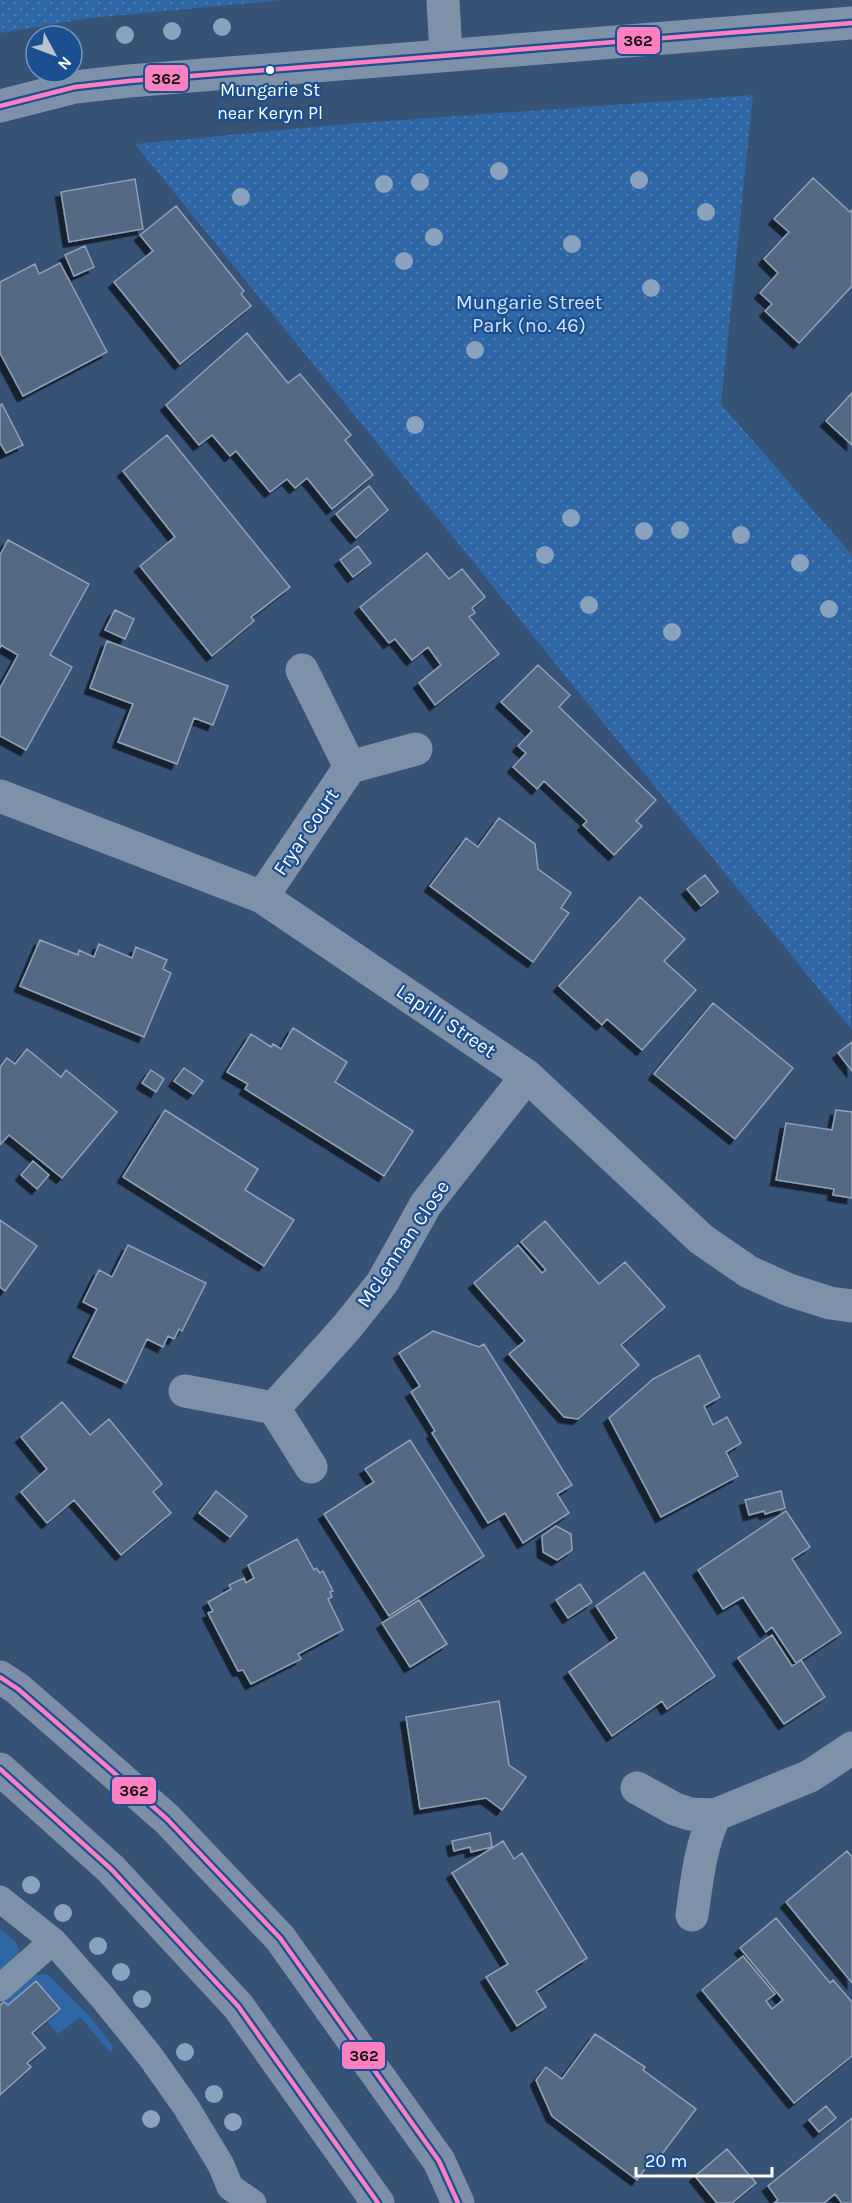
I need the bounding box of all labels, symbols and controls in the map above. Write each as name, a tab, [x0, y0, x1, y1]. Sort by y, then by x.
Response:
north arrow	[24, 24, 84, 84]
line badge: 362	[616, 26, 661, 55]
text: 362	[623, 31, 653, 50]
text: N	[54, 53, 76, 74]
line badge: 362	[144, 64, 189, 92]
marker: Mungarie St near Keryn Pl	[264, 64, 276, 76]
text: 362	[151, 69, 181, 88]
place label: Mungarie St near Keryn Pl	[217, 79, 323, 124]
park label: Mungarie Street Park (no. 46)	[456, 291, 603, 337]
street label: Fryar Court	[268, 784, 344, 880]
street label: Lapilli Street	[392, 979, 500, 1063]
street label: McLennan Close	[352, 1176, 454, 1312]
line badge: 362	[111, 1776, 157, 1805]
text: 362	[119, 1781, 149, 1800]
line badge: 362	[341, 2041, 386, 2070]
text: 362	[349, 2046, 379, 2065]
scale bar	[636, 2140, 772, 2178]
text: 20 m	[645, 2150, 687, 2172]

